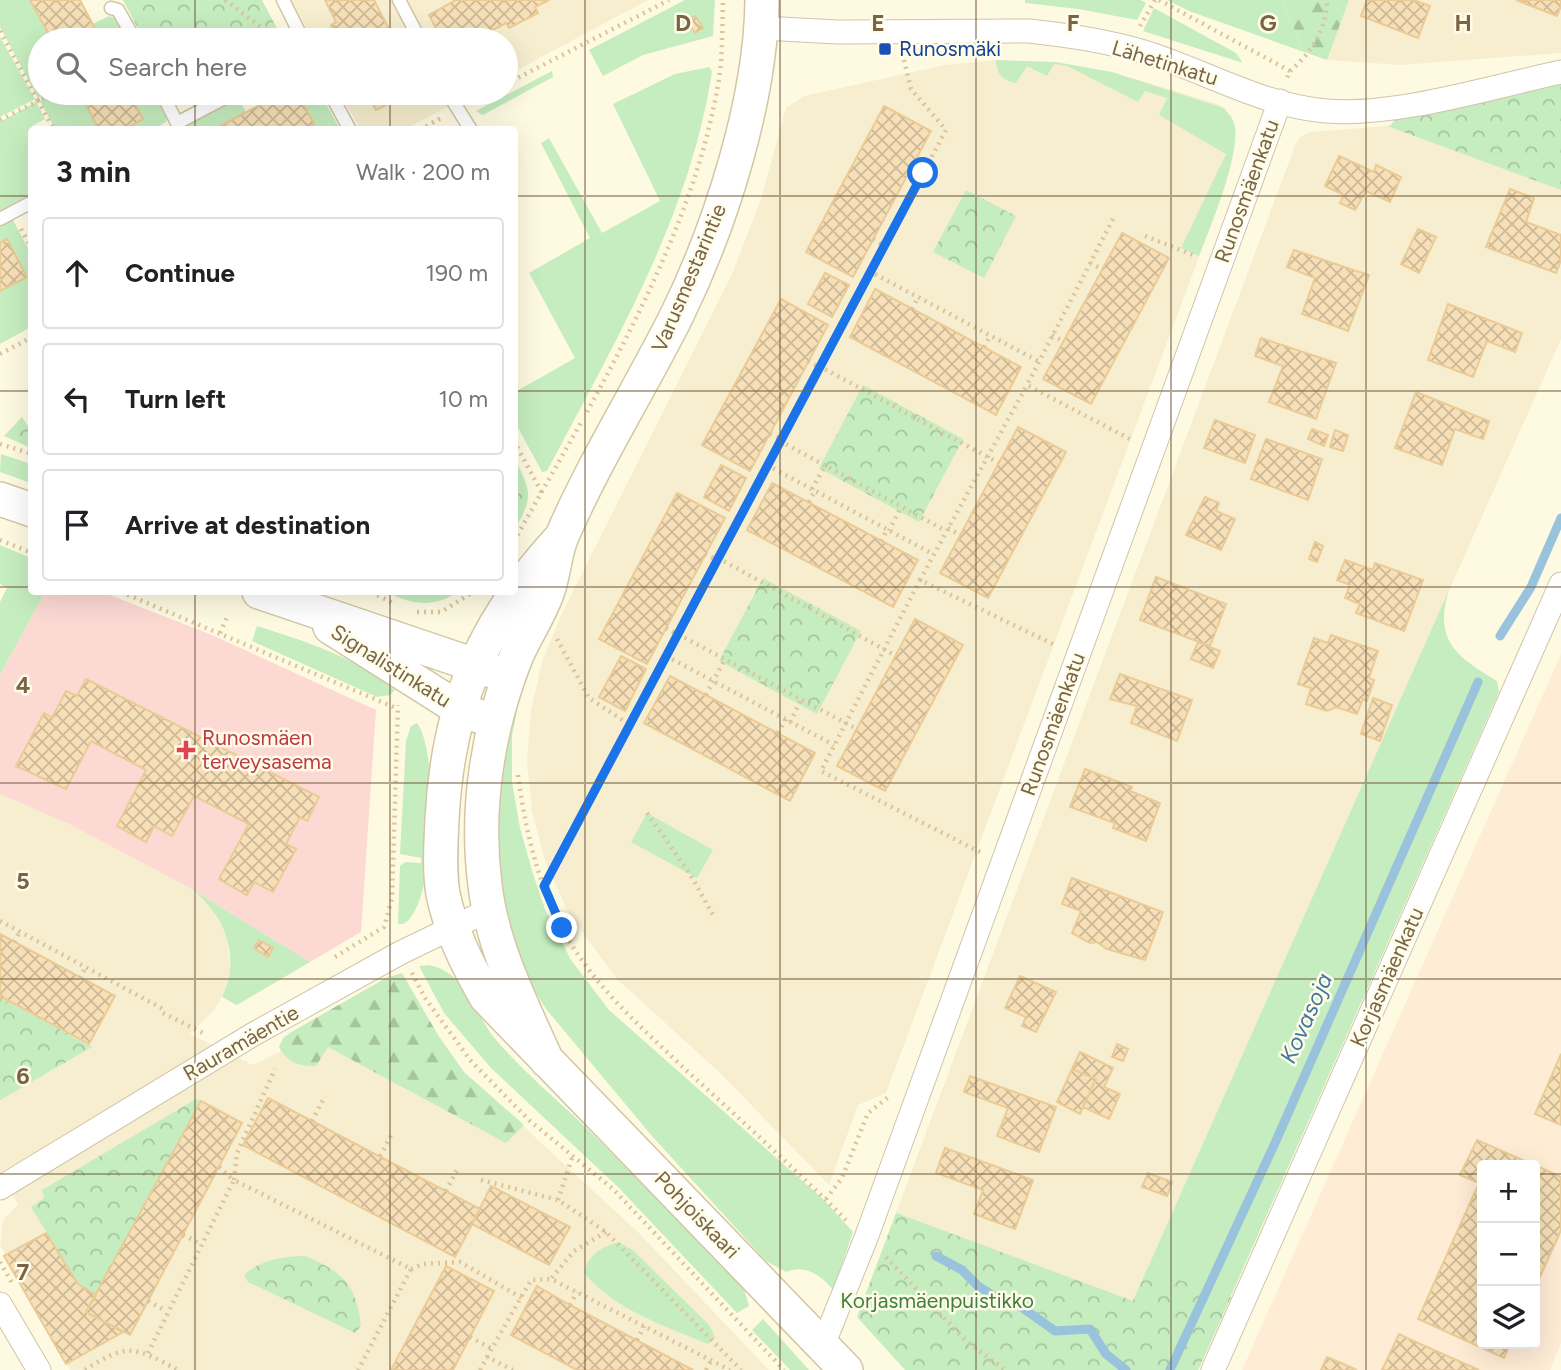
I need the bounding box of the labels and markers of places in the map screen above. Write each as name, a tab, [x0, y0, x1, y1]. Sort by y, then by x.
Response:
place label: Runosmäki	[899, 36, 1001, 61]
marker: Runosmäki	[877, 41, 893, 57]
place label: Runosmäen terveysasema	[202, 725, 332, 774]
marker: Runosmäen terveysasema	[176, 740, 196, 760]

